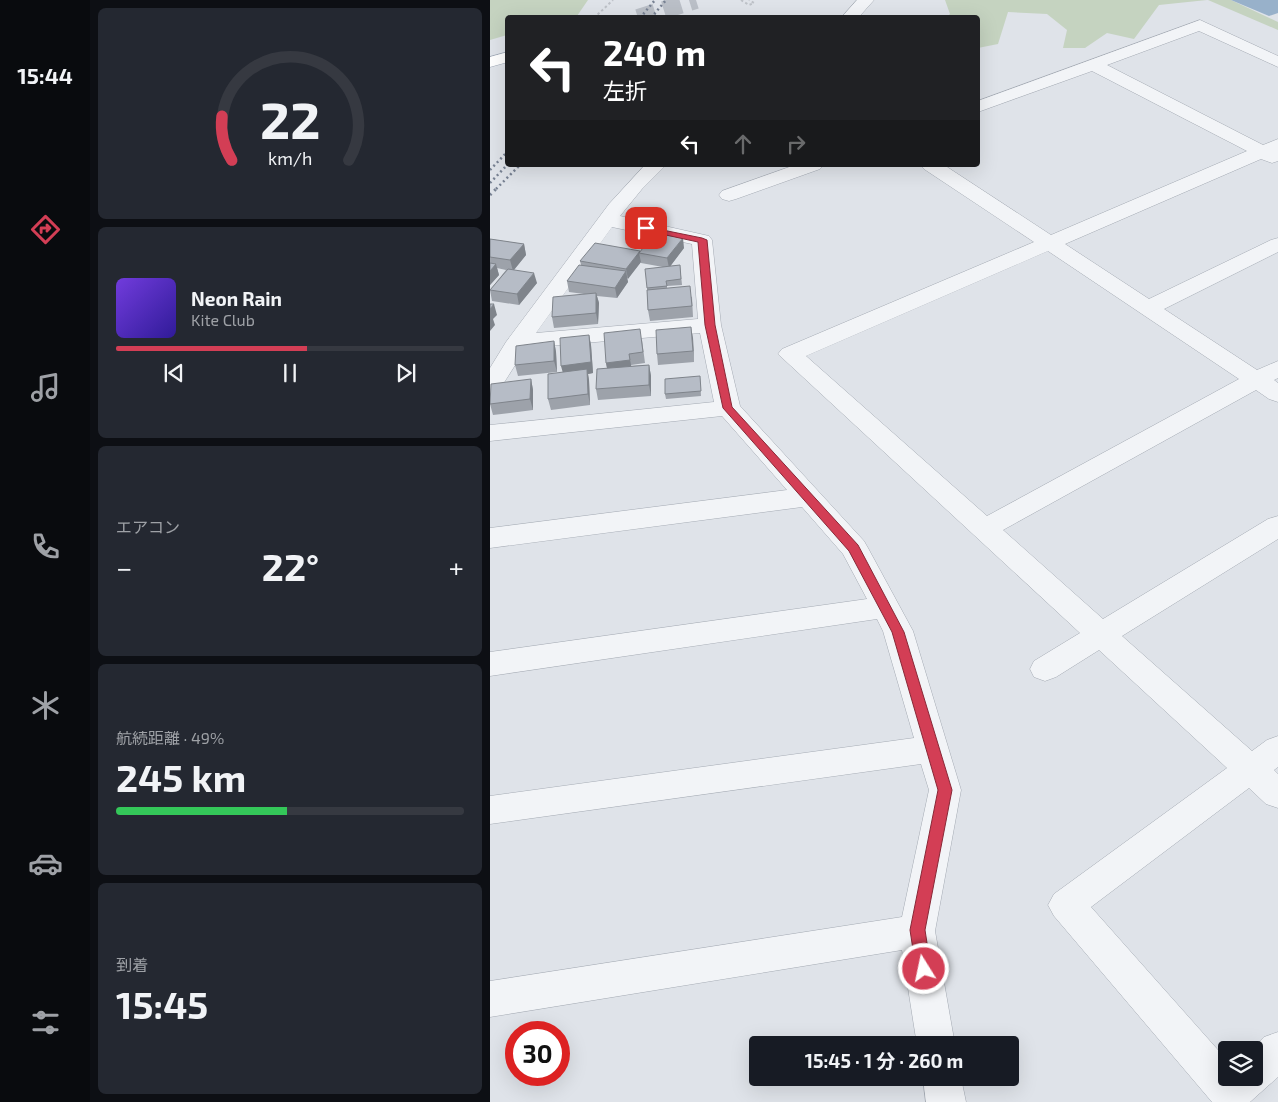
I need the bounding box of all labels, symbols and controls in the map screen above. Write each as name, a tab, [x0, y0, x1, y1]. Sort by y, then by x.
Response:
text: 240 m	[603, 31, 706, 73]
icon: left	[520, 35, 585, 100]
text: 15:44	[17, 62, 73, 88]
text: 左折	[603, 77, 647, 103]
text: 22	[260, 87, 320, 149]
icon: left	[676, 130, 704, 158]
icon: ahead	[729, 130, 757, 158]
icon: right	[782, 130, 810, 158]
text: km/h	[268, 147, 312, 169]
pin	[625, 207, 667, 249]
icon: directions	[28, 212, 63, 247]
icon: arrive	[632, 214, 660, 242]
text: Neon Rain	[191, 287, 282, 310]
text: Kite Club	[191, 310, 255, 329]
icon: previous	[160, 359, 188, 387]
icon: pause	[276, 359, 304, 387]
icon: next	[392, 359, 420, 387]
icon: music	[28, 370, 63, 405]
text: エアコン	[116, 517, 180, 536]
icon: phone	[28, 529, 63, 564]
text: 22°	[262, 543, 319, 589]
text: −	[116, 550, 132, 584]
text: +	[449, 550, 464, 584]
icon: climate	[28, 688, 63, 723]
text: 航続距離 · 49%	[116, 728, 224, 747]
text: 245 km	[116, 754, 246, 800]
icon: car	[28, 846, 63, 881]
position arrow	[897, 942, 949, 994]
text: 到着	[116, 955, 148, 974]
text: 15:45	[116, 981, 208, 1027]
icon: filters	[28, 1005, 63, 1040]
speed limit sign: 30	[505, 1021, 570, 1086]
map controls	[1218, 1041, 1263, 1086]
button: layers	[1218, 1041, 1263, 1086]
text: 15:45 · 1 分 · 260 m	[805, 1049, 963, 1072]

